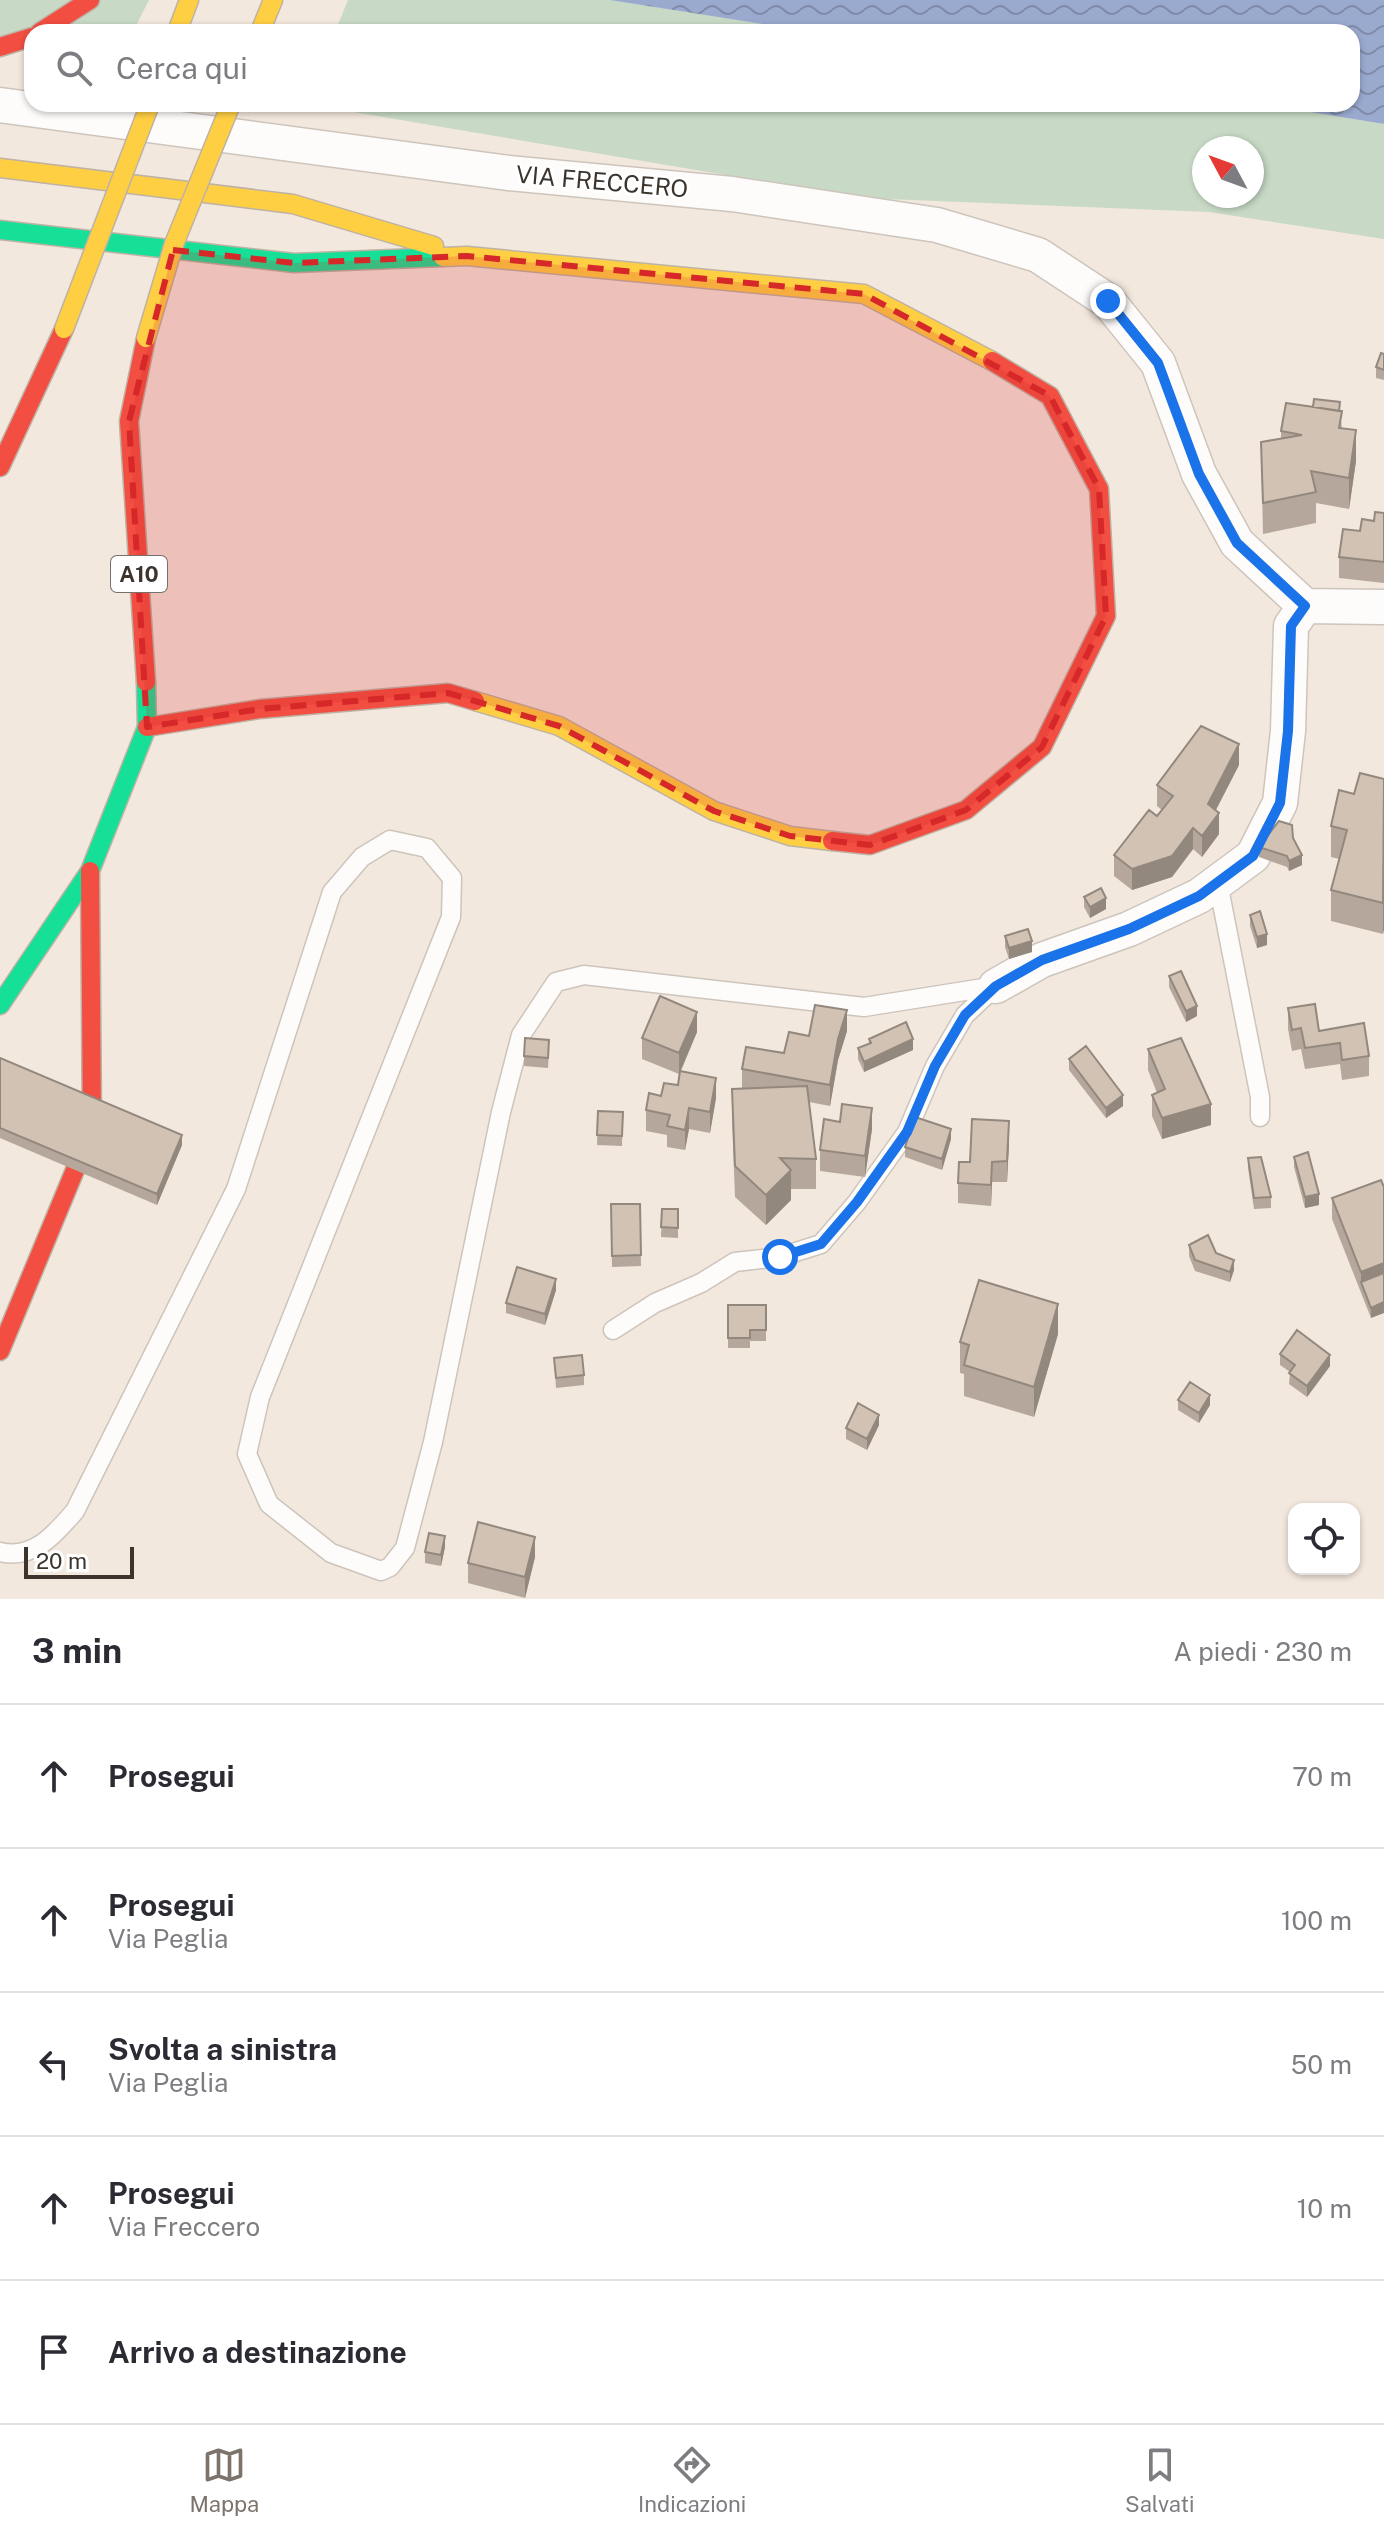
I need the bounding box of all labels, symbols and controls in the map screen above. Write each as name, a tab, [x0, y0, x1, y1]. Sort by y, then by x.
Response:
search box	[24, 24, 1360, 112]
icon: search	[52, 46, 96, 90]
text: Cerca qui	[116, 50, 248, 86]
north arrow	[1192, 136, 1264, 208]
street label: VIA FRECCERO	[515, 160, 689, 202]
route end	[1090, 283, 1126, 319]
road number: A10	[111, 556, 167, 592]
route start	[762, 1239, 798, 1275]
map controls	[1288, 1503, 1360, 1575]
button: locate	[1288, 1503, 1360, 1575]
scale bar	[24, 1543, 134, 1579]
text: 20 m	[36, 1548, 87, 1574]
text: 3 min	[32, 1631, 122, 1671]
text: A piedi · 230 m	[1174, 1636, 1352, 1667]
icon: ahead	[32, 1754, 76, 1798]
text: Prosegui	[108, 1758, 235, 1794]
text: 70 m	[1292, 1761, 1352, 1792]
text: Prosegui	[108, 1887, 235, 1923]
icon: ahead	[32, 1898, 76, 1942]
text: 100 m	[1281, 1905, 1352, 1936]
text: Via Peglia	[108, 1923, 228, 1954]
text: Svolta a sinistra	[108, 2031, 337, 2067]
icon: left	[32, 2042, 76, 2086]
text: 50 m	[1291, 2049, 1352, 2080]
text: Via Peglia	[108, 2067, 228, 2098]
text: Prosegui	[108, 2175, 235, 2211]
icon: ahead	[32, 2186, 76, 2230]
text: 10 m	[1297, 2193, 1352, 2224]
text: Via Freccero	[108, 2211, 260, 2242]
icon: arrive	[32, 2330, 76, 2374]
text: Arrivo a destinazione	[108, 2334, 407, 2370]
tab: Mappa	[189, 2443, 259, 2517]
tab: Indicazioni	[638, 2443, 746, 2517]
tab: Salvati	[1125, 2443, 1195, 2517]

